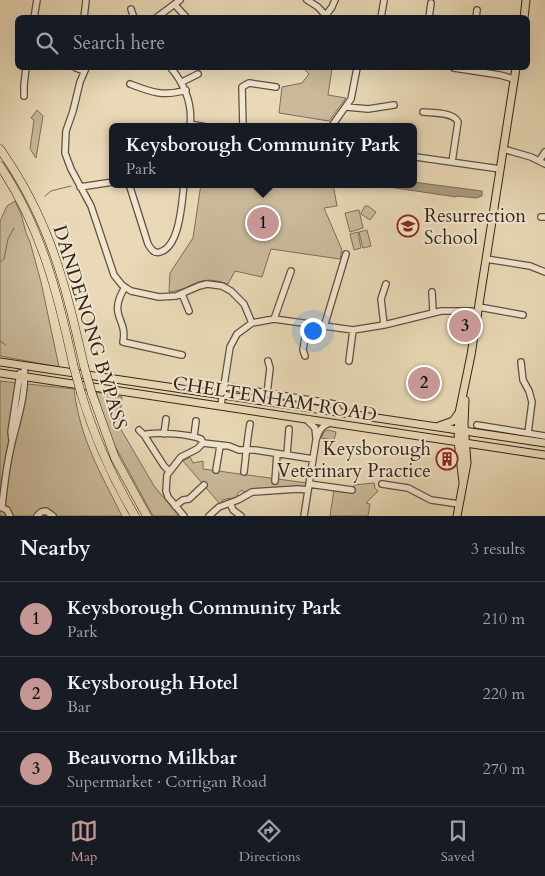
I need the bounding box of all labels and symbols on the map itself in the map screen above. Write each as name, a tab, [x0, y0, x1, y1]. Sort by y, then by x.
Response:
place label: Resurrection School	[424, 203, 526, 251]
pin: 1	[247, 204, 279, 242]
school or university icon: Resurrection School	[396, 214, 420, 238]
street label: DANDENONG BYPASS	[47, 222, 133, 433]
pin: 3	[449, 307, 481, 345]
your location	[300, 318, 326, 344]
pin: 2	[408, 364, 440, 402]
street label: CHELTENHAM ROAD	[171, 370, 379, 428]
place label: Keysborough Veterinary Practice	[277, 436, 432, 484]
building icon: Keysborough Veterinary Practice	[435, 447, 459, 471]

